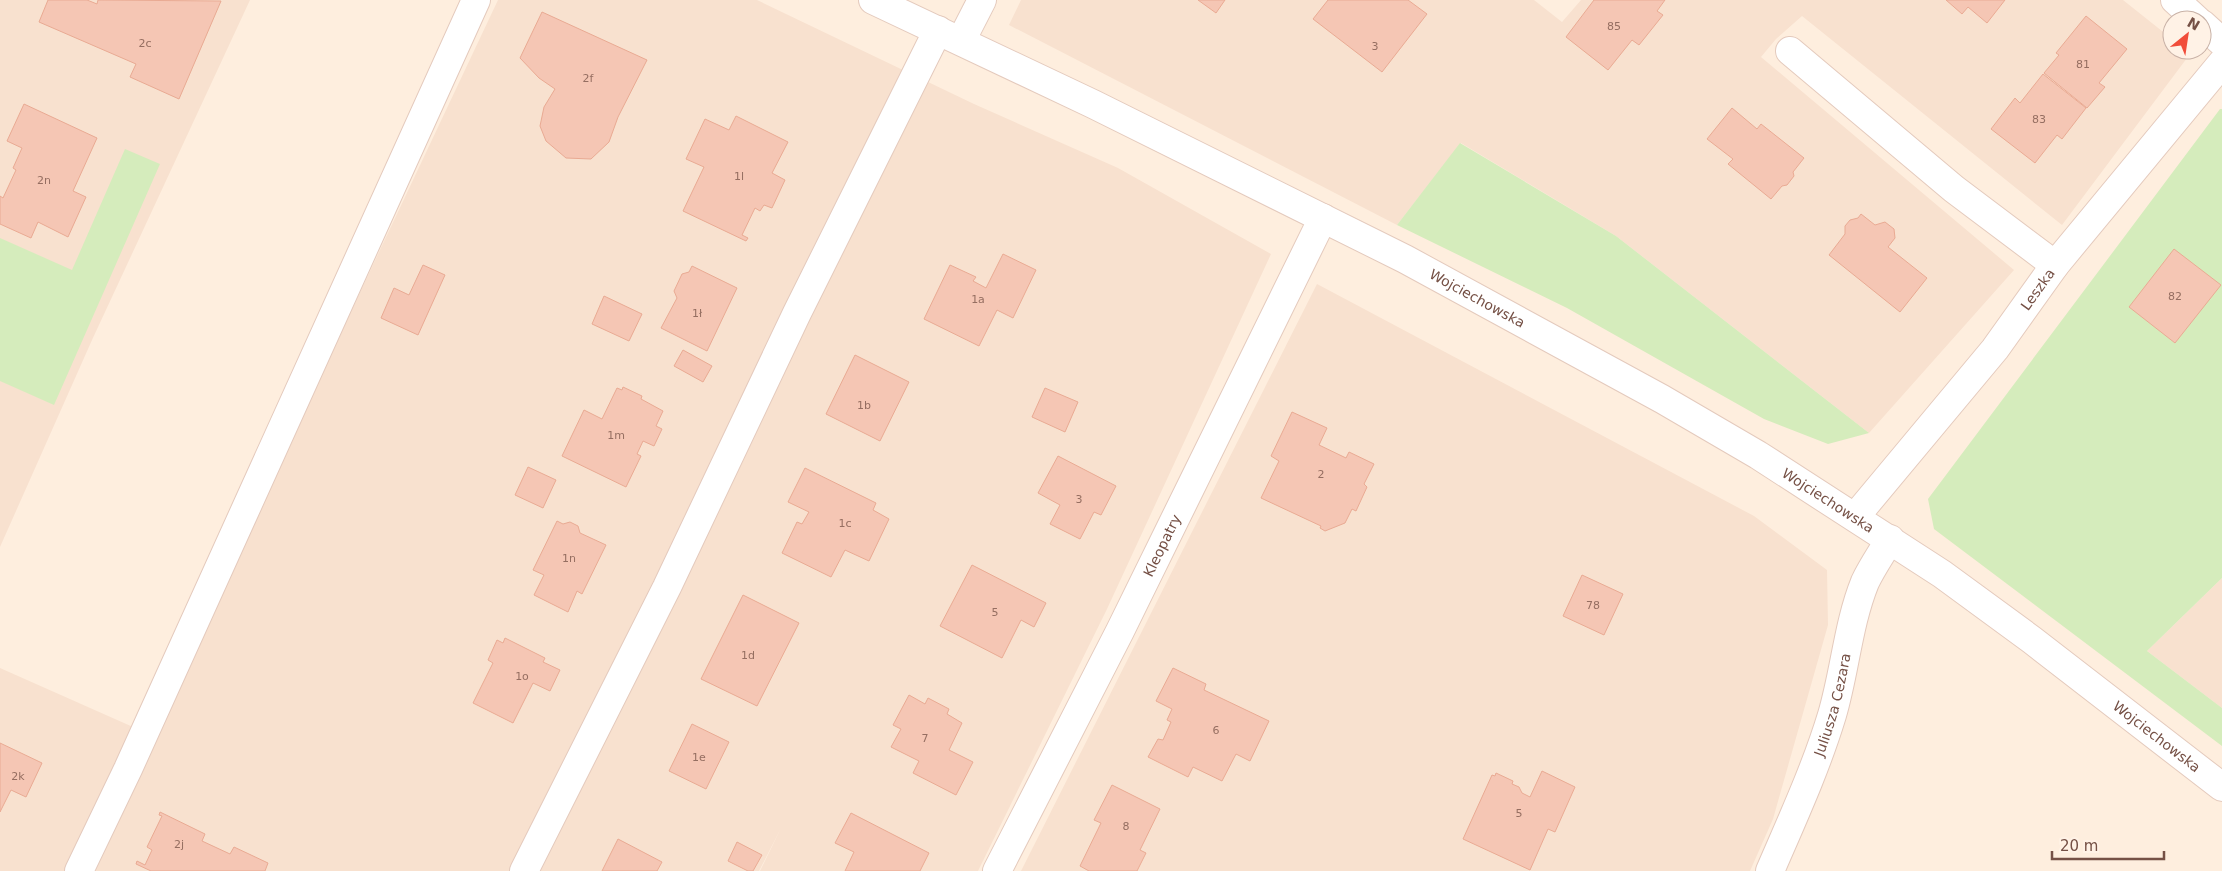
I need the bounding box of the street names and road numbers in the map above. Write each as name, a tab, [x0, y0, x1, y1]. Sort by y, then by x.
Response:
street label: Leszka	[2017, 265, 2058, 313]
street label: Wojciechowska	[1427, 266, 1528, 331]
street label: Wojciechowska	[1779, 465, 1877, 536]
street label: Kleopatry	[1140, 512, 1184, 579]
street label: Juliusza Cezara	[1810, 652, 1854, 759]
street label: Wojciechowska	[2110, 698, 2204, 775]

